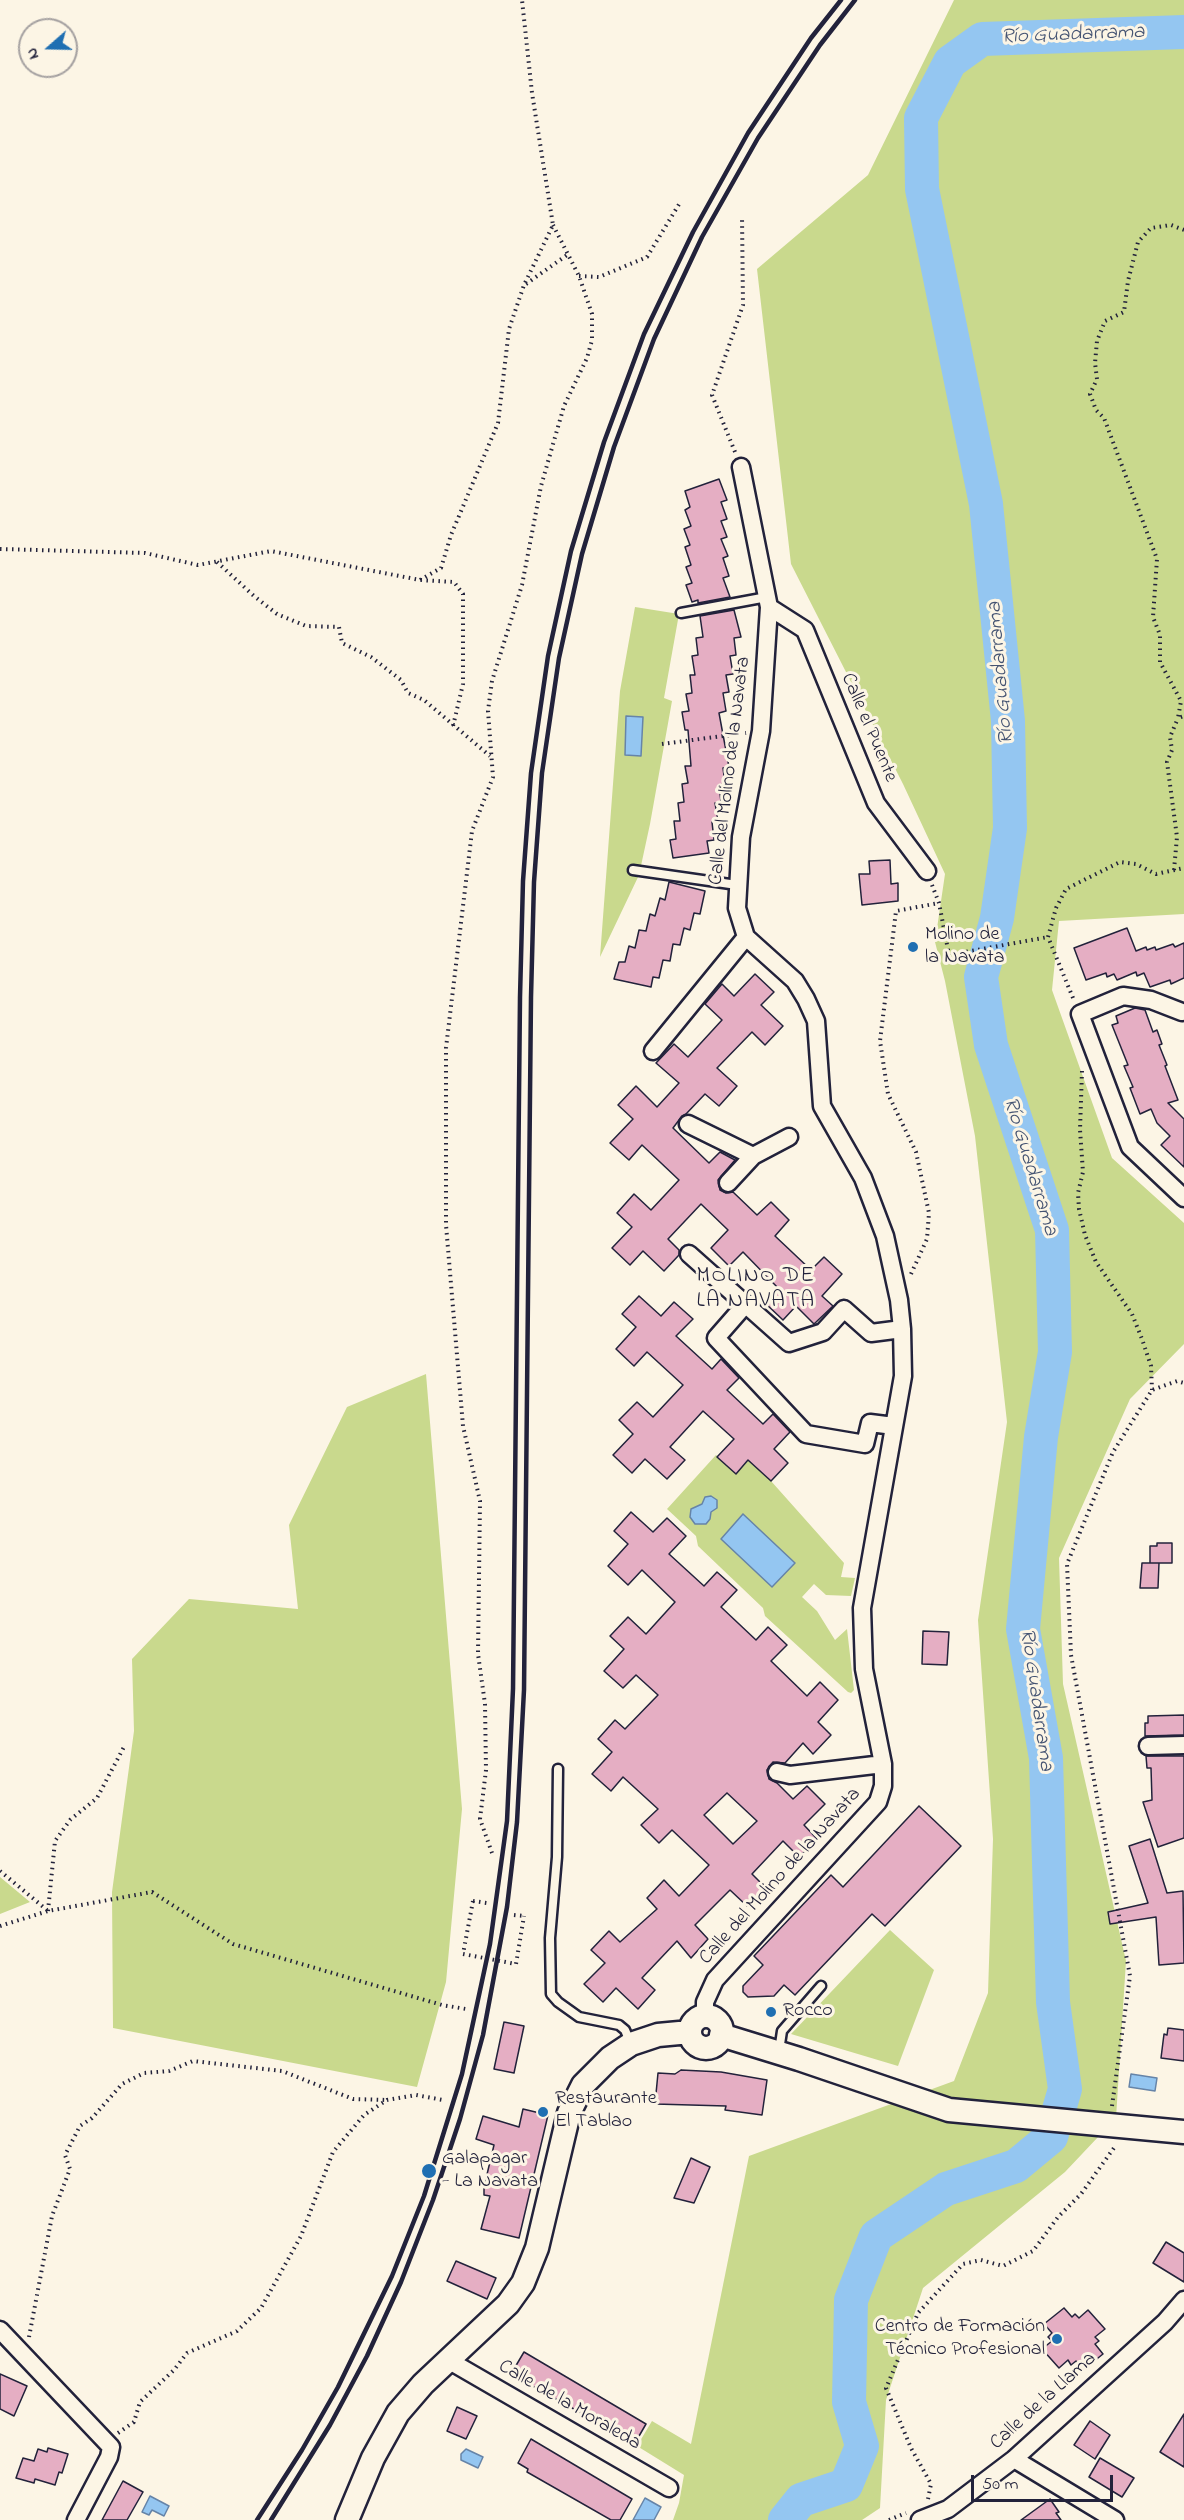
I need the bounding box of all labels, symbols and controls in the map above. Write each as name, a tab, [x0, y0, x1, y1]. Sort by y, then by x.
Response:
north arrow	[18, 18, 78, 78]
water label: Río Guadarrama	[1001, 21, 1145, 51]
text: N	[20, 44, 46, 63]
water label: Río Guadarrama	[983, 601, 1021, 745]
street label: Calle del Molino de la Navata	[705, 655, 757, 887]
street label: Calle el Puente	[834, 670, 902, 786]
place label: Molino de la Navata	[925, 924, 1004, 971]
marker: Molino de la Navata	[906, 940, 920, 954]
water label: Río Guadarrama	[996, 1095, 1062, 1239]
district label: MOLINO DE LA NAVATA	[696, 1264, 816, 1316]
water label: Río Guadarrama	[1013, 1627, 1057, 1773]
street label: Calle del Molino de la Navata	[695, 1784, 867, 1970]
place label: Rocco	[783, 2000, 833, 2024]
marker: Rocco	[764, 2005, 778, 2019]
place label: Restaurante El Tablao	[555, 2088, 657, 2135]
marker: Restaurante El Tablao	[536, 2105, 550, 2119]
place label: Galapagar - La Navata	[442, 2148, 538, 2195]
marker: Galapagar - La Navata	[420, 2162, 438, 2180]
place label: Centro de Formación Técnico Profesional	[875, 2316, 1045, 2363]
marker: Centro de Formación Técnico Profesional	[1050, 2332, 1064, 2346]
street label: Calle de la Llama	[986, 2348, 1102, 2456]
street label: Calle de la Moraleda	[493, 2355, 645, 2457]
scale bar	[974, 2463, 1116, 2501]
text: 50 m	[982, 2472, 1019, 2498]

